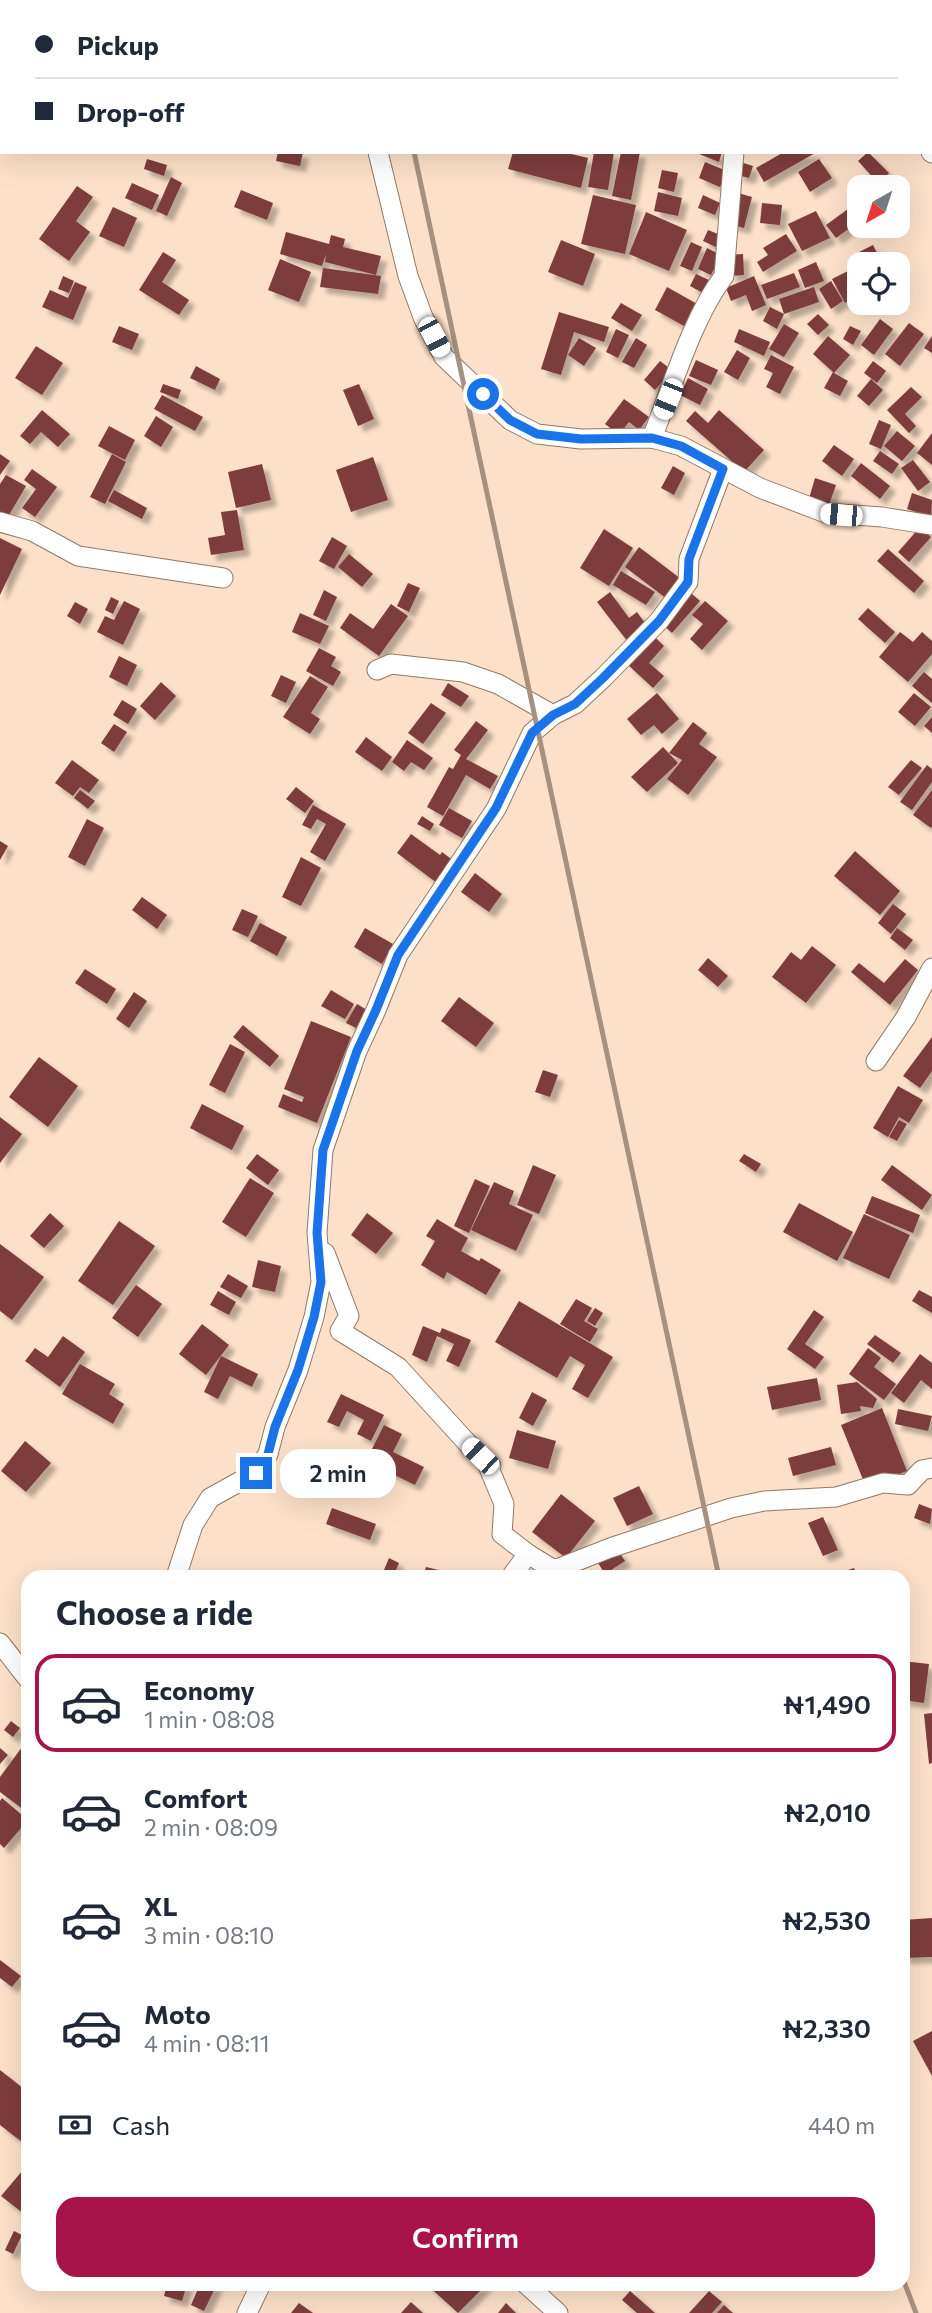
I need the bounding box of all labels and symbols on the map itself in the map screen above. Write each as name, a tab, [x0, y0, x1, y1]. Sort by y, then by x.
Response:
north arrow	[847, 175, 910, 238]
car	[415, 314, 454, 360]
car	[651, 376, 686, 422]
route start	[467, 378, 499, 410]
car	[820, 503, 863, 527]
car	[458, 1434, 503, 1478]
callout: 2 min	[280, 1448, 396, 1498]
route end	[240, 1457, 272, 1489]

